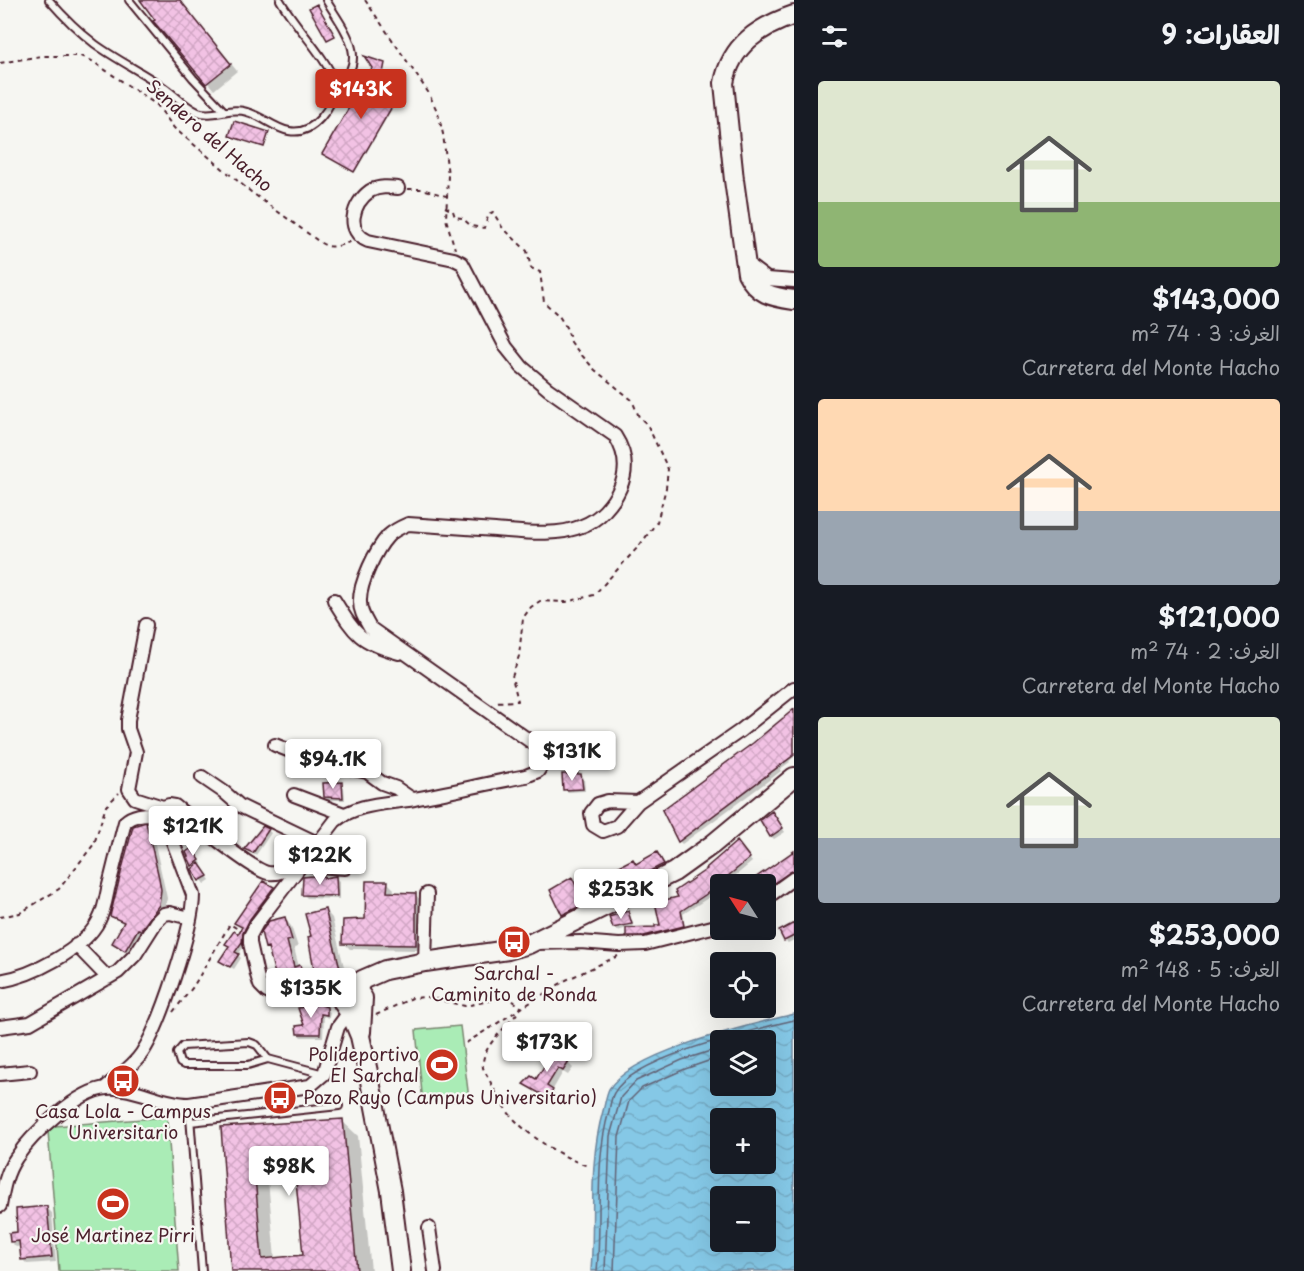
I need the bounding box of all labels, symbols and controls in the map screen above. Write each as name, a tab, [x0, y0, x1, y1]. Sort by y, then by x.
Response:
text: العقارات: 9	[1161, 14, 1280, 53]
icon: filters	[818, 20, 851, 53]
pin: $143K	[319, 69, 403, 120]
street label: Sendero del Hacho	[141, 72, 279, 198]
text: $143K	[329, 73, 393, 103]
icon: home	[995, 120, 1103, 228]
text: $143,000	[1152, 279, 1280, 318]
text: الغرف: 3 · 74 m²	[1131, 318, 1280, 348]
text: Carretera del Monte Hacho	[1022, 352, 1280, 382]
icon: home	[995, 438, 1103, 546]
text: $121,000	[1159, 597, 1280, 636]
text: الغرف: 2 · 74 m²	[1130, 636, 1280, 666]
text: Carretera del Monte Hacho	[1022, 670, 1280, 700]
pin: $131K	[530, 731, 614, 782]
text: $131K	[543, 735, 601, 765]
pin: $94.1K	[284, 739, 382, 790]
text: $94.1K	[299, 743, 367, 773]
icon: home	[995, 756, 1103, 864]
pin: $121K	[151, 806, 235, 857]
text: $121K	[163, 810, 223, 840]
pin: $122K	[278, 835, 362, 886]
text: $122K	[288, 839, 352, 869]
pin: $253K	[579, 869, 663, 920]
text: $253K	[588, 873, 654, 903]
north arrow	[710, 874, 776, 940]
map controls	[710, 874, 776, 1252]
text: $253,000	[1149, 915, 1280, 954]
bus stop icon: Sarchal - Caminito de Ronda	[496, 924, 532, 960]
button: locate	[710, 952, 776, 1018]
text: الغرف: 5 · 148 m²	[1121, 954, 1280, 984]
place label: Sarchal - Caminito de Ronda	[431, 959, 597, 1007]
pin: $135K	[269, 968, 353, 1019]
text: $135K	[280, 972, 342, 1002]
text: Carretera del Monte Hacho	[1022, 988, 1280, 1018]
pin: $173K	[505, 1022, 589, 1073]
text: $173K	[516, 1026, 578, 1056]
button: layers	[710, 1030, 776, 1096]
place label: Polideportivo El Sarchal	[308, 1040, 419, 1088]
sports icon: Polideportivo El Sarchal	[424, 1047, 460, 1083]
bus stop icon: Casa Lola - Campus Universitario	[105, 1063, 141, 1099]
bus stop icon: Pozo Rayo (Campus Universitario)	[262, 1080, 298, 1116]
place label: Pozo Rayo (Campus Universitario)	[303, 1083, 597, 1110]
place label: Casa Lola - Campus Universitario	[35, 1097, 211, 1145]
button: +	[710, 1108, 776, 1174]
pin: $98K	[253, 1146, 325, 1197]
text: $98K	[263, 1150, 315, 1180]
sports icon: José Martinez Pirri	[95, 1186, 131, 1222]
button: −	[710, 1186, 776, 1252]
place label: José Martinez Pirri	[31, 1221, 195, 1248]

